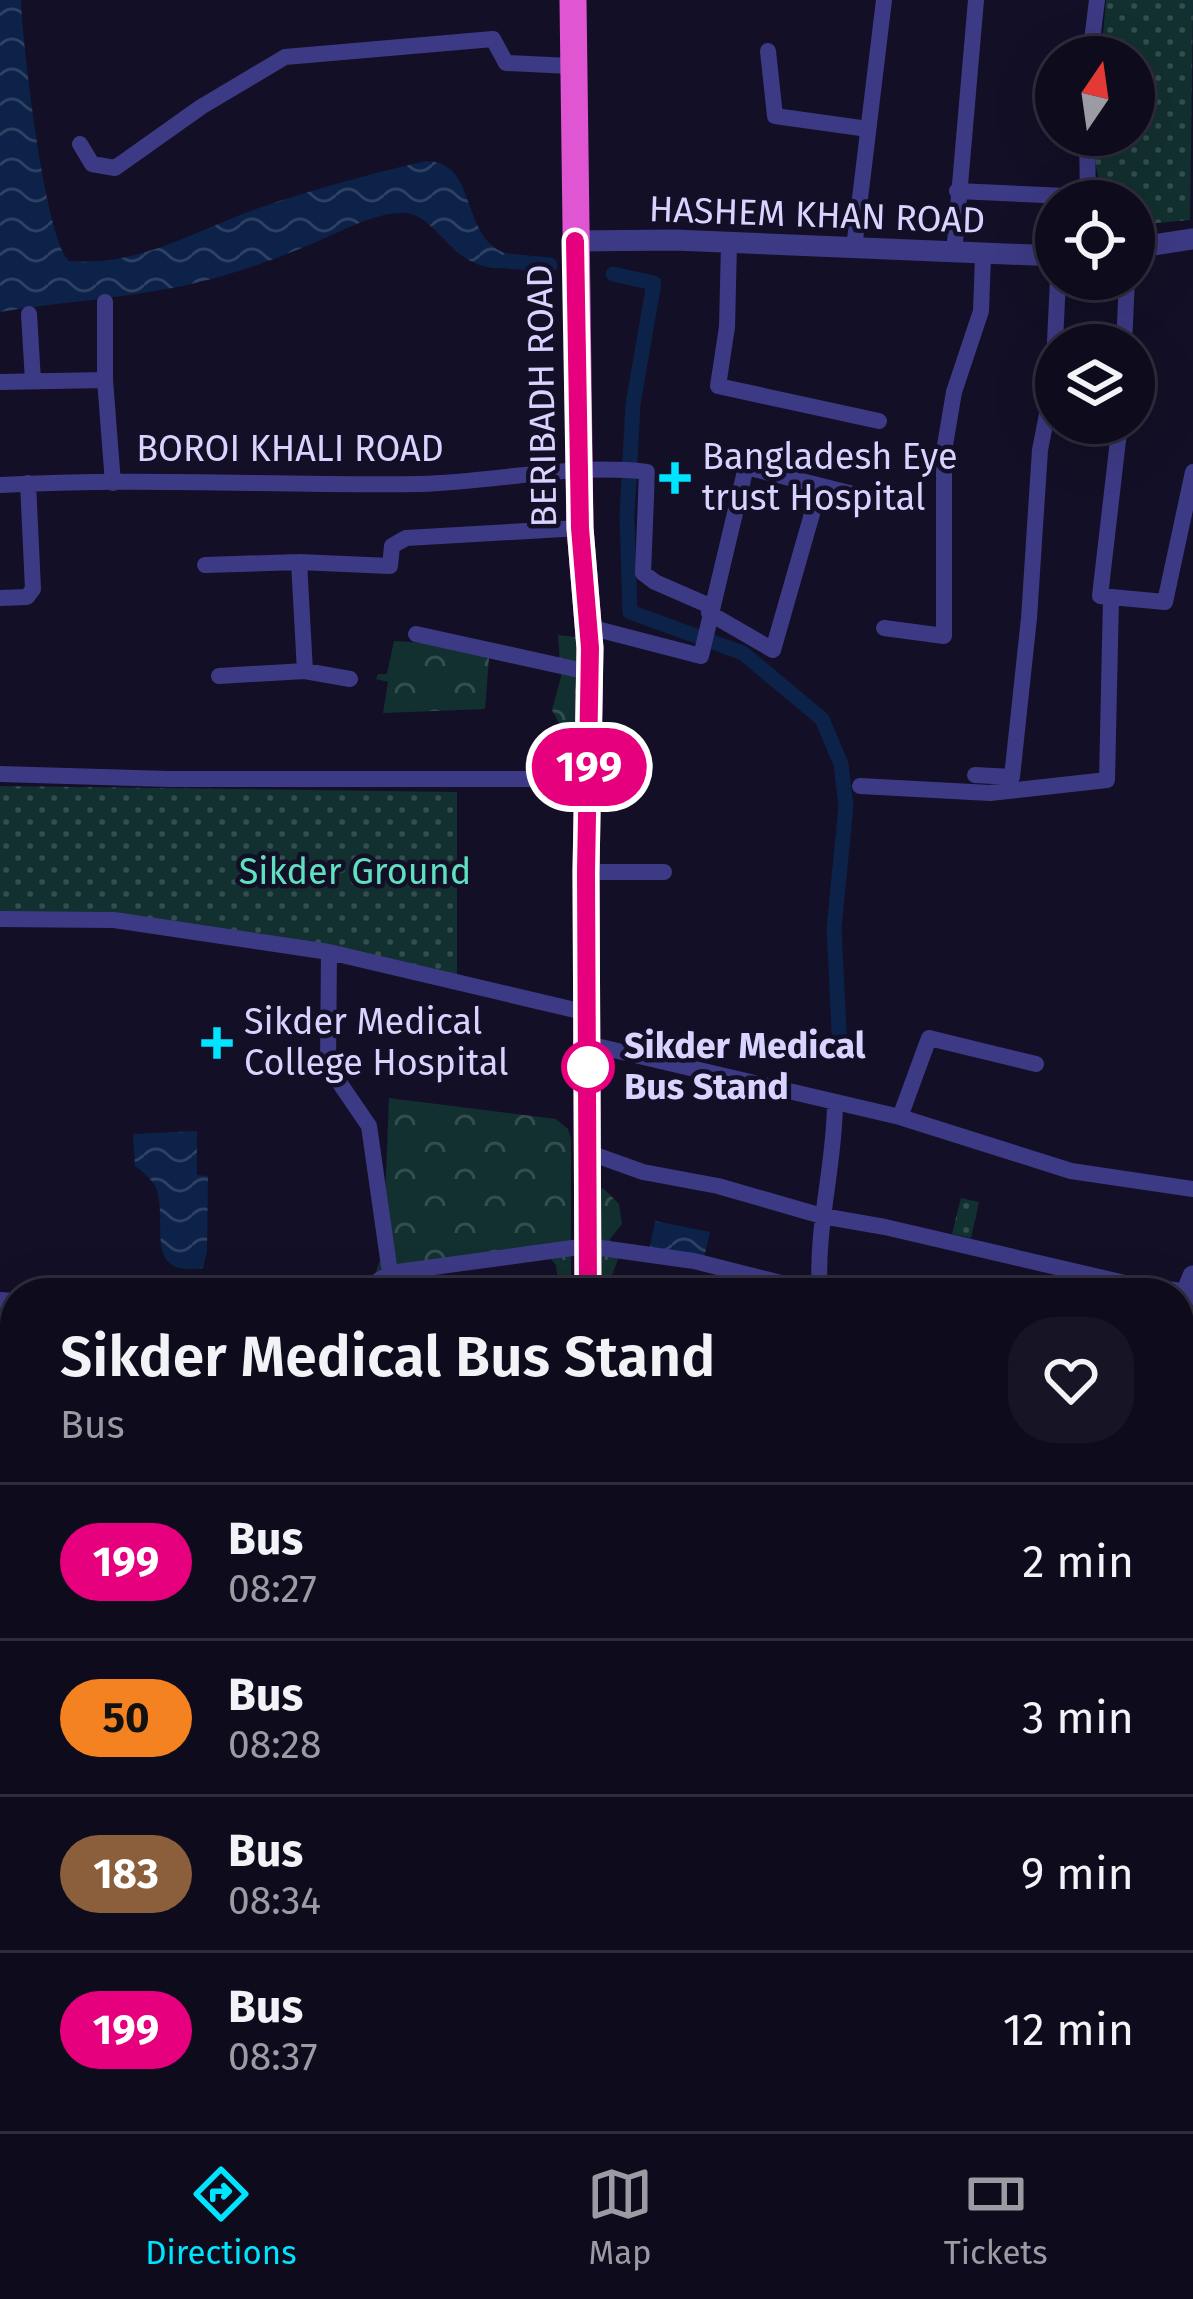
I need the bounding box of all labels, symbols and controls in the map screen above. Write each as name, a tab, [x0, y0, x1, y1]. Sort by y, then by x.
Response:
north arrow	[1035, 36, 1155, 156]
map controls	[1035, 36, 1155, 444]
button: locate	[1035, 180, 1155, 300]
street label: HASHEM KHAN ROAD	[648, 187, 986, 243]
street label: BERIBADH ROAD	[518, 264, 566, 528]
button: layers	[1035, 324, 1155, 444]
street label: BOROI KHALI ROAD	[136, 427, 444, 471]
place label: Bangladesh Eye trust Hospital	[702, 435, 958, 520]
marker: Bangladesh Eye trust Hospital	[659, 462, 691, 494]
line badge: 199	[520, 728, 658, 806]
text: 199	[556, 742, 622, 792]
park label: Sikder Ground	[239, 850, 471, 894]
place label: Sikder Medical College Hospital	[244, 1000, 509, 1085]
place label: Sikder Medical Bus Stand	[624, 1024, 866, 1109]
marker: Sikder Medical College Hospital	[201, 1027, 233, 1059]
marker: Sikder Medical Bus Stand	[563, 1042, 613, 1092]
button: heart	[1008, 1317, 1134, 1443]
text: Sikder Medical Bus Stand	[60, 1323, 716, 1391]
text: Bus	[60, 1402, 125, 1448]
text: Bus	[228, 1512, 303, 1566]
text: 2 min	[1022, 1535, 1134, 1589]
text: 199	[93, 1537, 159, 1587]
text: 08:27	[228, 1566, 317, 1612]
text: Bus	[228, 1668, 303, 1722]
text: 3 min	[1022, 1691, 1134, 1745]
text: 50	[102, 1693, 150, 1743]
text: 08:28	[228, 1722, 321, 1768]
text: Bus	[228, 1824, 303, 1878]
text: 9 min	[1021, 1847, 1134, 1901]
text: 183	[93, 1849, 159, 1899]
text: 08:34	[228, 1878, 321, 1924]
text: Bus	[228, 1980, 303, 2034]
text: 12 min	[1003, 2003, 1134, 2057]
text: 199	[93, 2005, 159, 2055]
text: 08:37	[228, 2034, 318, 2080]
tab: Directions	[145, 2161, 297, 2273]
tab: Map	[587, 2161, 653, 2273]
tab: Tickets	[944, 2161, 1048, 2273]

